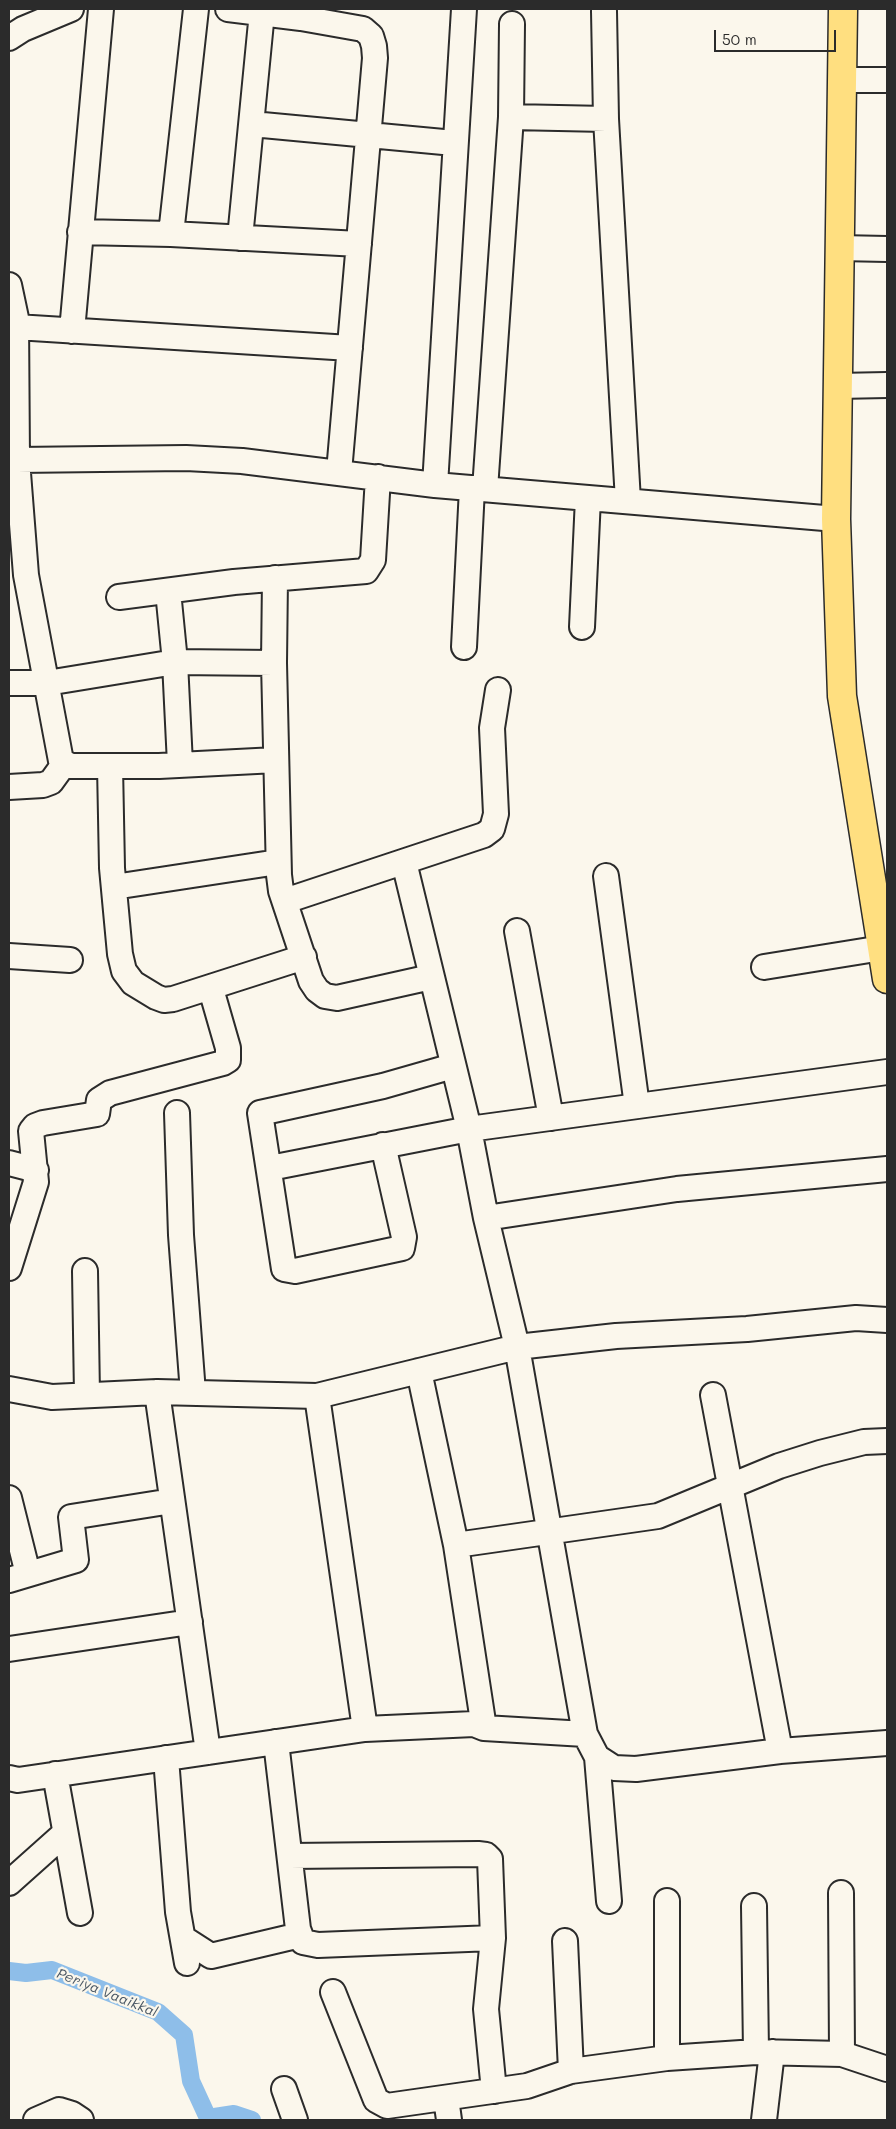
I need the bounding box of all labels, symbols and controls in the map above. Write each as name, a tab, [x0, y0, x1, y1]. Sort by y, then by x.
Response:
scale bar	[716, 20, 838, 52]
text: 50 m	[722, 29, 757, 49]
water label: Periya Vaaikkal	[54, 1965, 160, 2021]

